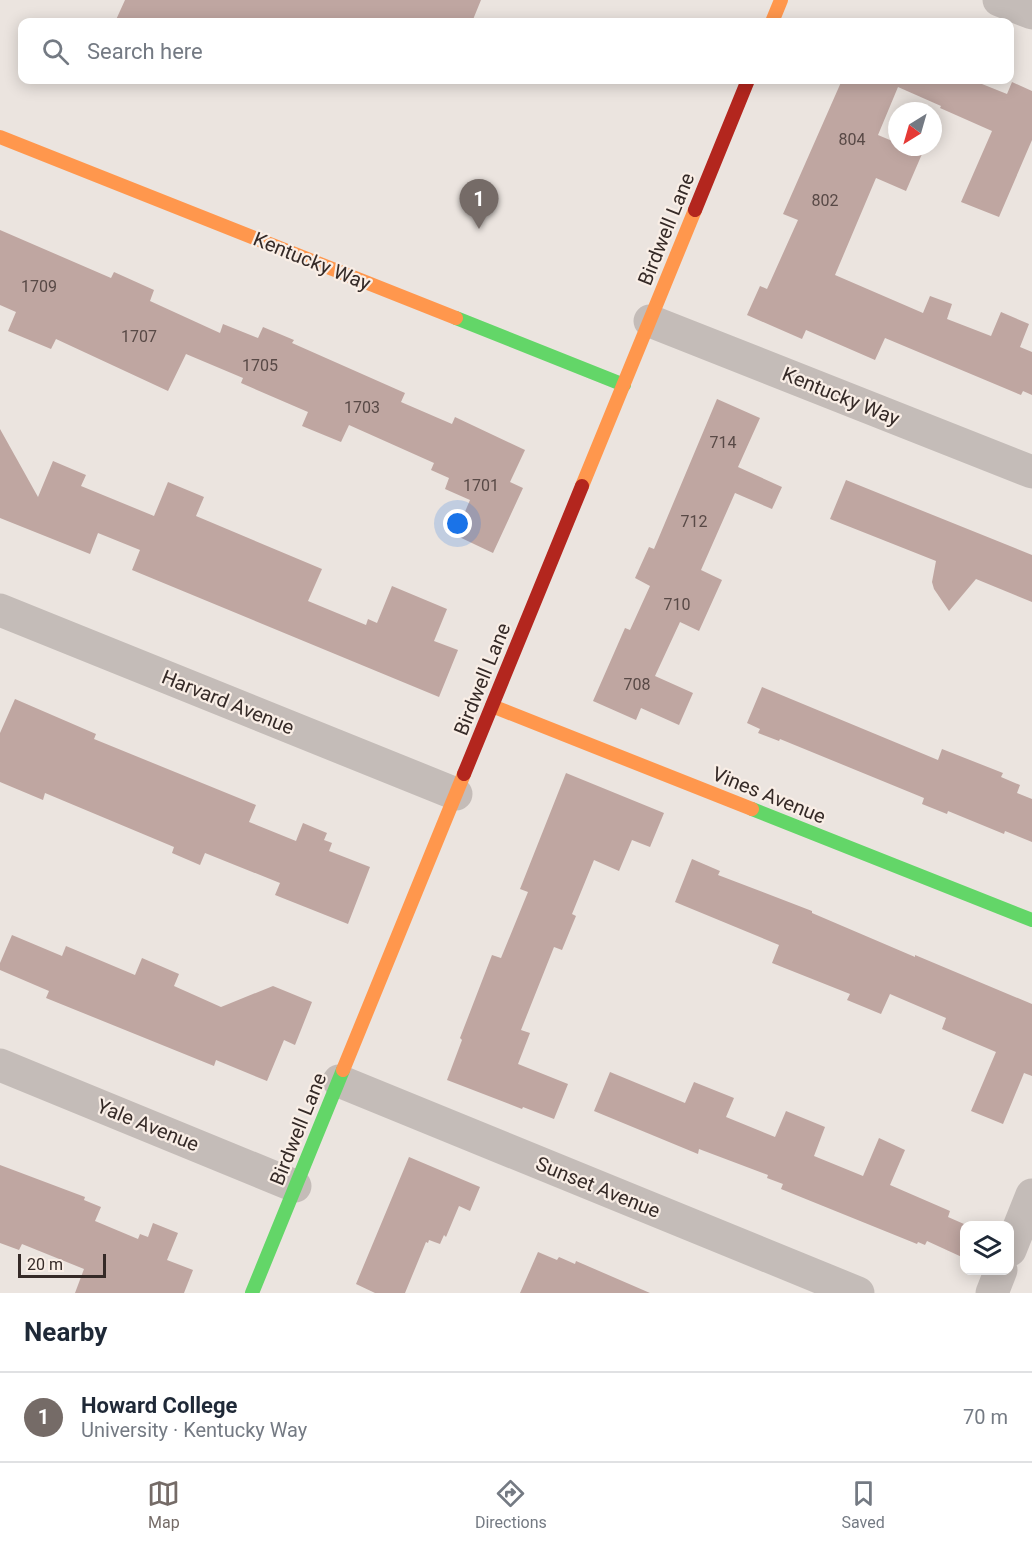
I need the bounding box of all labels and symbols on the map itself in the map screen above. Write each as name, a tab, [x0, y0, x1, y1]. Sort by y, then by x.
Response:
north arrow	[888, 102, 942, 156]
house number: 804	[839, 130, 865, 149]
street label: Birdwell Lane	[633, 169, 699, 289]
pin: 1	[460, 180, 498, 229]
house number: 802	[812, 191, 838, 210]
street label: Kentucky Way	[250, 227, 375, 296]
house number: 1709	[21, 277, 57, 296]
house number: 1707	[121, 327, 157, 346]
house number: 1705	[242, 356, 278, 375]
street label: Kentucky Way	[779, 362, 904, 431]
house number: 1703	[344, 398, 380, 417]
house number: 714	[710, 433, 736, 452]
house number: 1701	[463, 476, 499, 495]
your location	[443, 509, 472, 538]
house number: 712	[681, 512, 707, 531]
house number: 710	[664, 595, 690, 614]
street label: Birdwell Lane	[449, 619, 515, 739]
street label: Harvard Avenue	[158, 665, 298, 739]
house number: 708	[624, 675, 650, 694]
street label: Vines Avenue	[709, 761, 829, 829]
street label: Birdwell Lane	[265, 1069, 331, 1189]
street label: Yale Avenue	[93, 1094, 203, 1156]
street label: Sunset Avenue	[532, 1151, 664, 1223]
scale bar	[18, 1251, 106, 1278]

